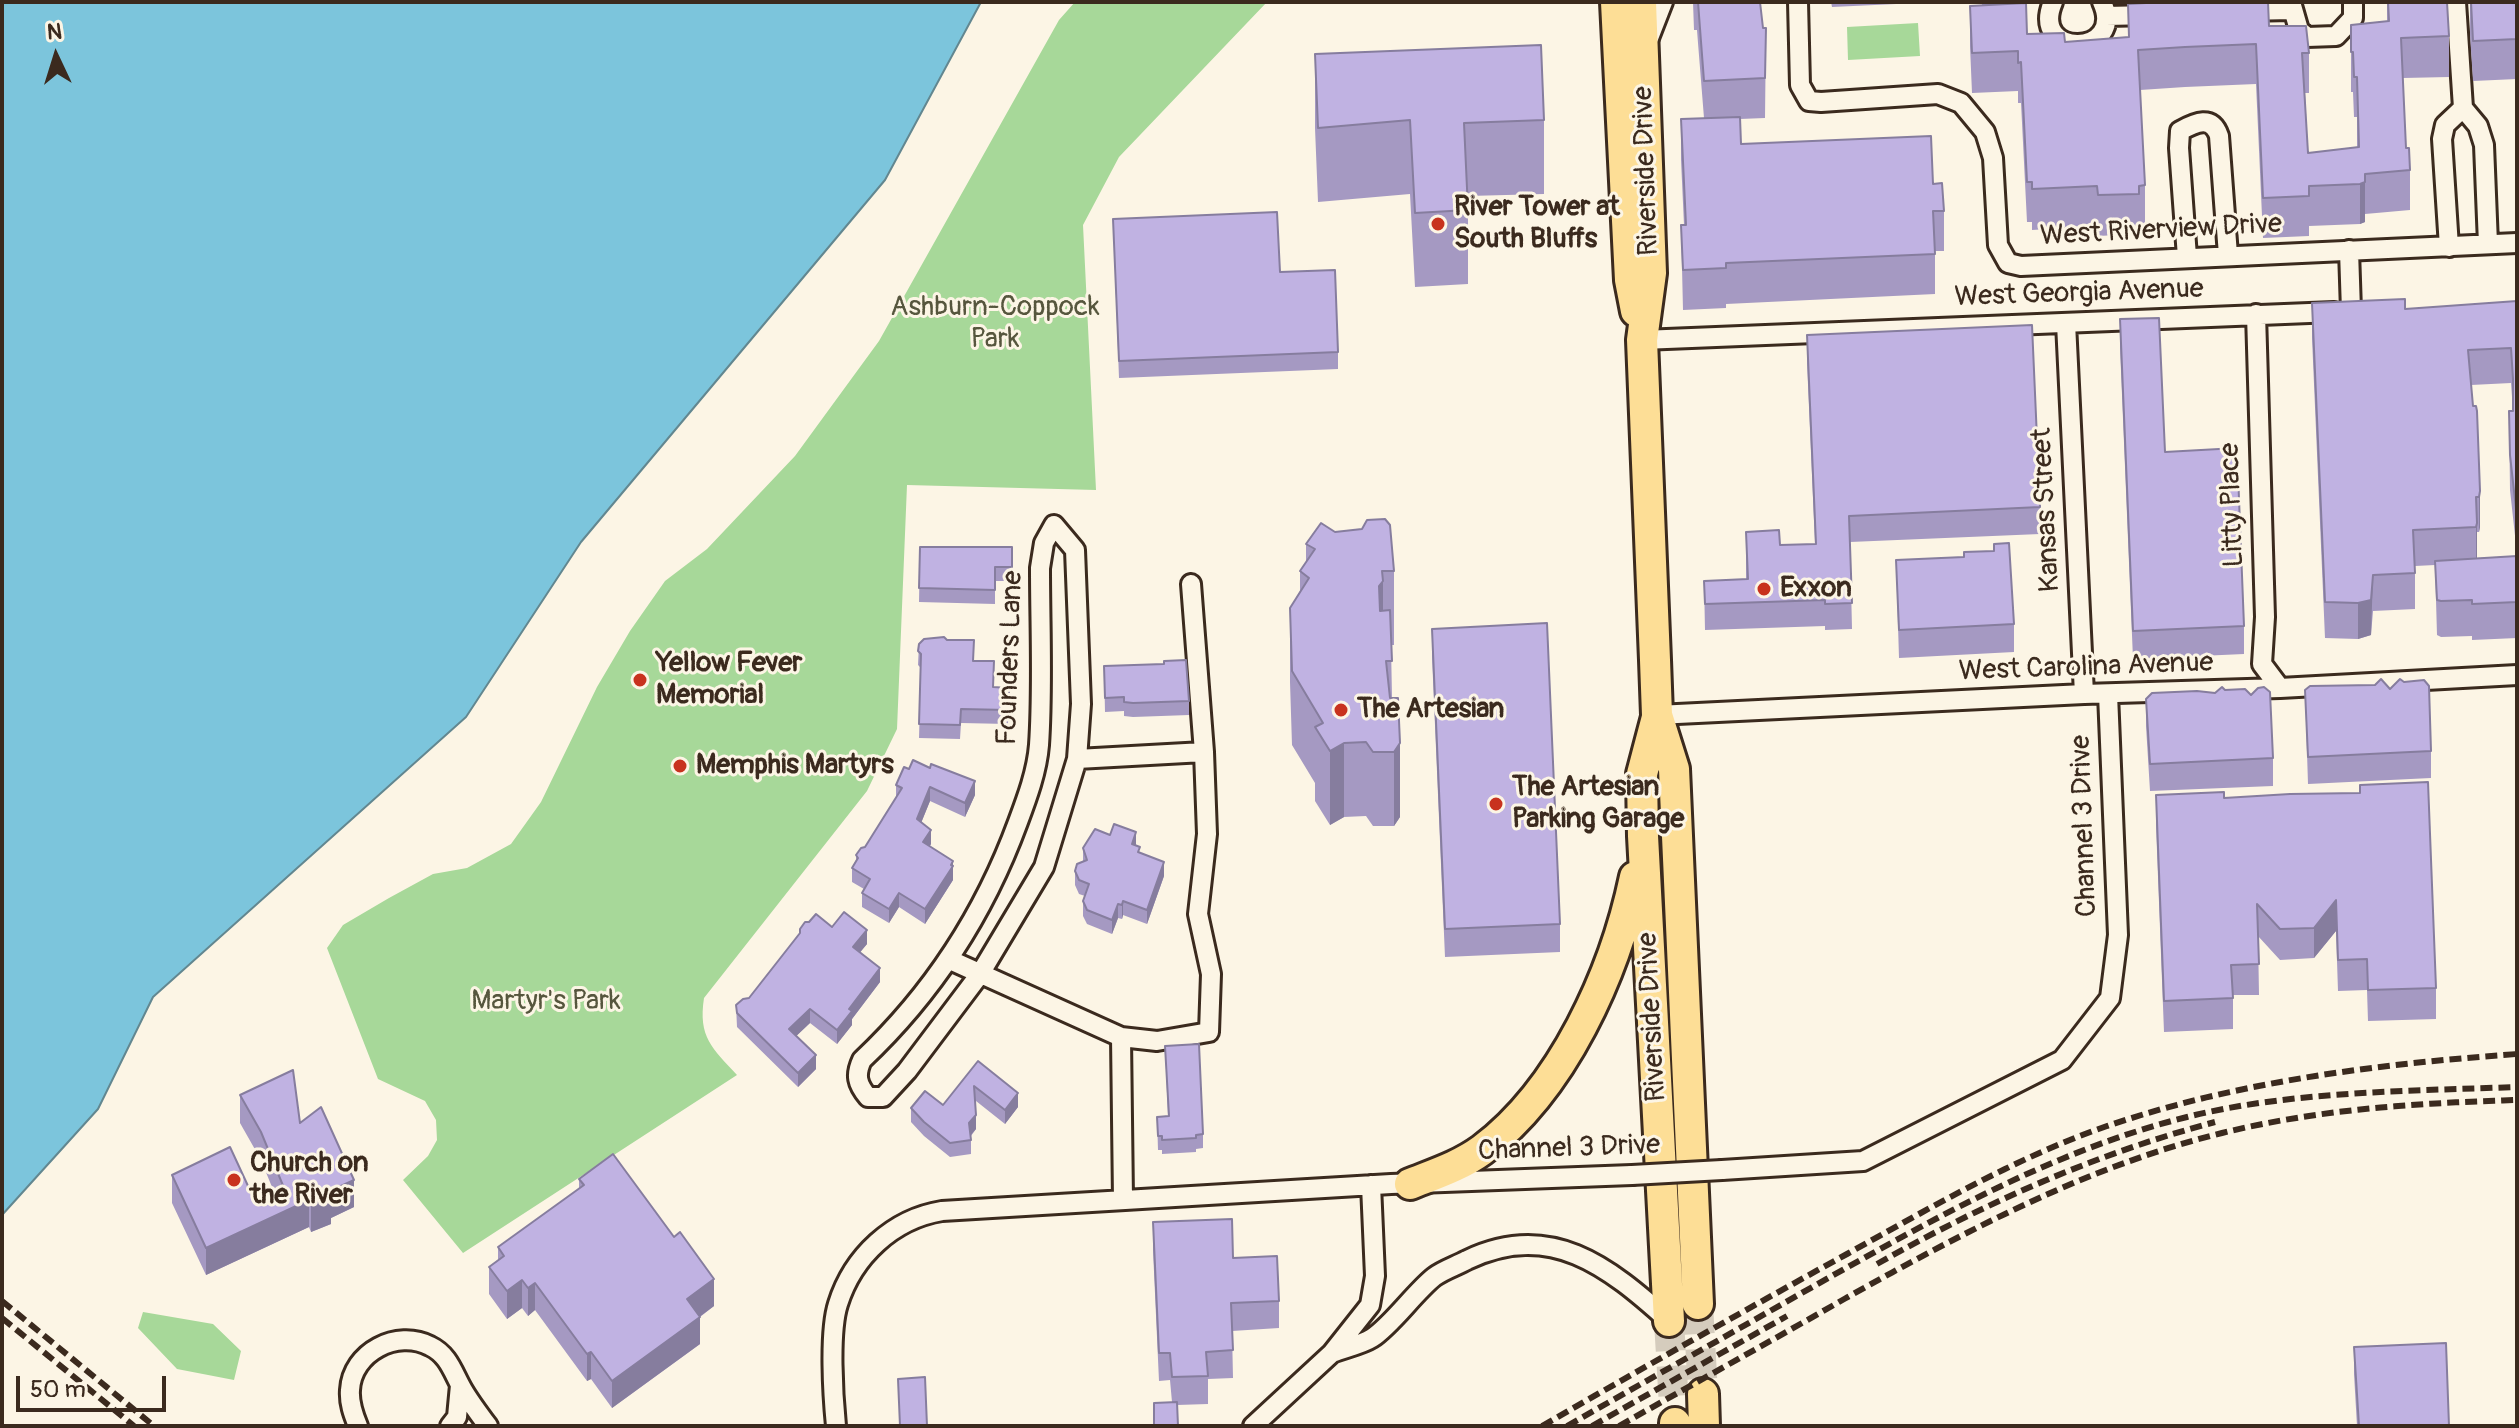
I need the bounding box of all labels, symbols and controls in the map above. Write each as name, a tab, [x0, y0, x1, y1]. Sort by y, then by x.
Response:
north arrow	[16, 16, 96, 96]
text: N	[46, 18, 63, 47]
street label: Riverside Drive	[1627, 86, 1667, 256]
place label: River Tower at South Bluffs	[1454, 191, 1620, 257]
street label: West Riverview Drive	[2039, 208, 2283, 254]
marker: River Tower at South Bluffs	[1429, 215, 1447, 233]
street label: West Georgia Avenue	[1954, 273, 2204, 315]
park label: Ashburn-Coppock Park	[890, 291, 1100, 357]
street label: Kansas Street	[2026, 427, 2068, 593]
street label: Litty Place	[2214, 442, 2252, 568]
street label: Founders Lane	[991, 570, 1031, 746]
place label: Exxon	[1780, 572, 1852, 606]
marker: Exxon	[1755, 580, 1773, 598]
place label: Yellow Fever Memorial	[656, 647, 802, 713]
street label: West Carolina Avenue	[1958, 647, 2214, 689]
marker: Yellow Fever Memorial	[631, 671, 649, 689]
place label: The Artesian	[1357, 693, 1504, 727]
marker: The Artesian	[1332, 701, 1350, 719]
street label: Channel 3 Drive	[2065, 734, 2105, 918]
place label: Memphis Martyrs	[696, 749, 894, 783]
marker: Memphis Martyrs	[671, 757, 689, 775]
place label: The Artesian Parking Garage	[1512, 771, 1684, 837]
marker: The Artesian Parking Garage	[1487, 795, 1505, 813]
street label: Riverside Drive	[1632, 931, 1674, 1103]
park label: Martyr's Park	[471, 985, 621, 1019]
street label: Channel 3 Drive	[1477, 1129, 1661, 1169]
place label: Church on the River	[250, 1147, 369, 1213]
marker: Church on the River	[225, 1171, 243, 1189]
scale bar	[20, 1360, 170, 1410]
text: 50 m	[30, 1375, 86, 1404]

